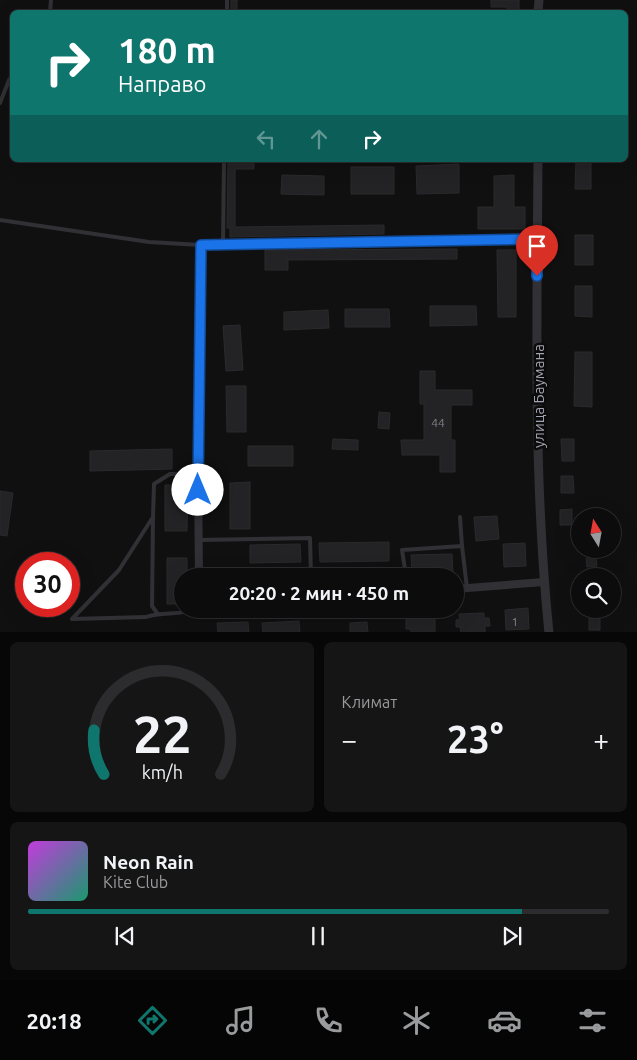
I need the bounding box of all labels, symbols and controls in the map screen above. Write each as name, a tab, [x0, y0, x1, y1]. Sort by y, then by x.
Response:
icon: right	[35, 30, 100, 95]
text: 180 m	[118, 30, 216, 70]
text: Направо	[118, 71, 206, 96]
icon: left	[252, 125, 280, 153]
icon: ahead	[305, 125, 333, 153]
icon: right	[358, 125, 386, 153]
pin	[516, 225, 558, 276]
icon: arrive	[523, 232, 551, 260]
street label: улица Баумана	[530, 344, 547, 448]
house number: 44	[431, 416, 445, 429]
position arrow	[171, 463, 223, 515]
north arrow	[571, 508, 621, 558]
map controls	[571, 508, 621, 618]
speed limit sign: 30	[15, 552, 80, 617]
button: search	[571, 568, 621, 618]
text: 20:20 · 2 мин · 450 m	[229, 582, 409, 604]
house number: 1	[512, 615, 518, 628]
text: Климат	[342, 693, 397, 711]
text: 22	[132, 705, 191, 763]
text: 23°	[447, 718, 503, 760]
text: −	[342, 724, 357, 755]
text: +	[593, 724, 609, 755]
text: km/h	[141, 762, 182, 782]
text: Neon Rain	[103, 851, 194, 873]
text: Kite Club	[103, 873, 168, 891]
icon: previous	[111, 922, 139, 950]
icon: pause	[304, 922, 332, 950]
icon: next	[498, 922, 526, 950]
icon: directions	[135, 1003, 170, 1038]
icon: music	[223, 1003, 258, 1038]
icon: phone	[311, 1003, 346, 1038]
icon: climate	[399, 1003, 434, 1038]
icon: car	[487, 1003, 522, 1038]
icon: filters	[575, 1003, 610, 1038]
text: 20:18	[27, 1008, 82, 1033]

